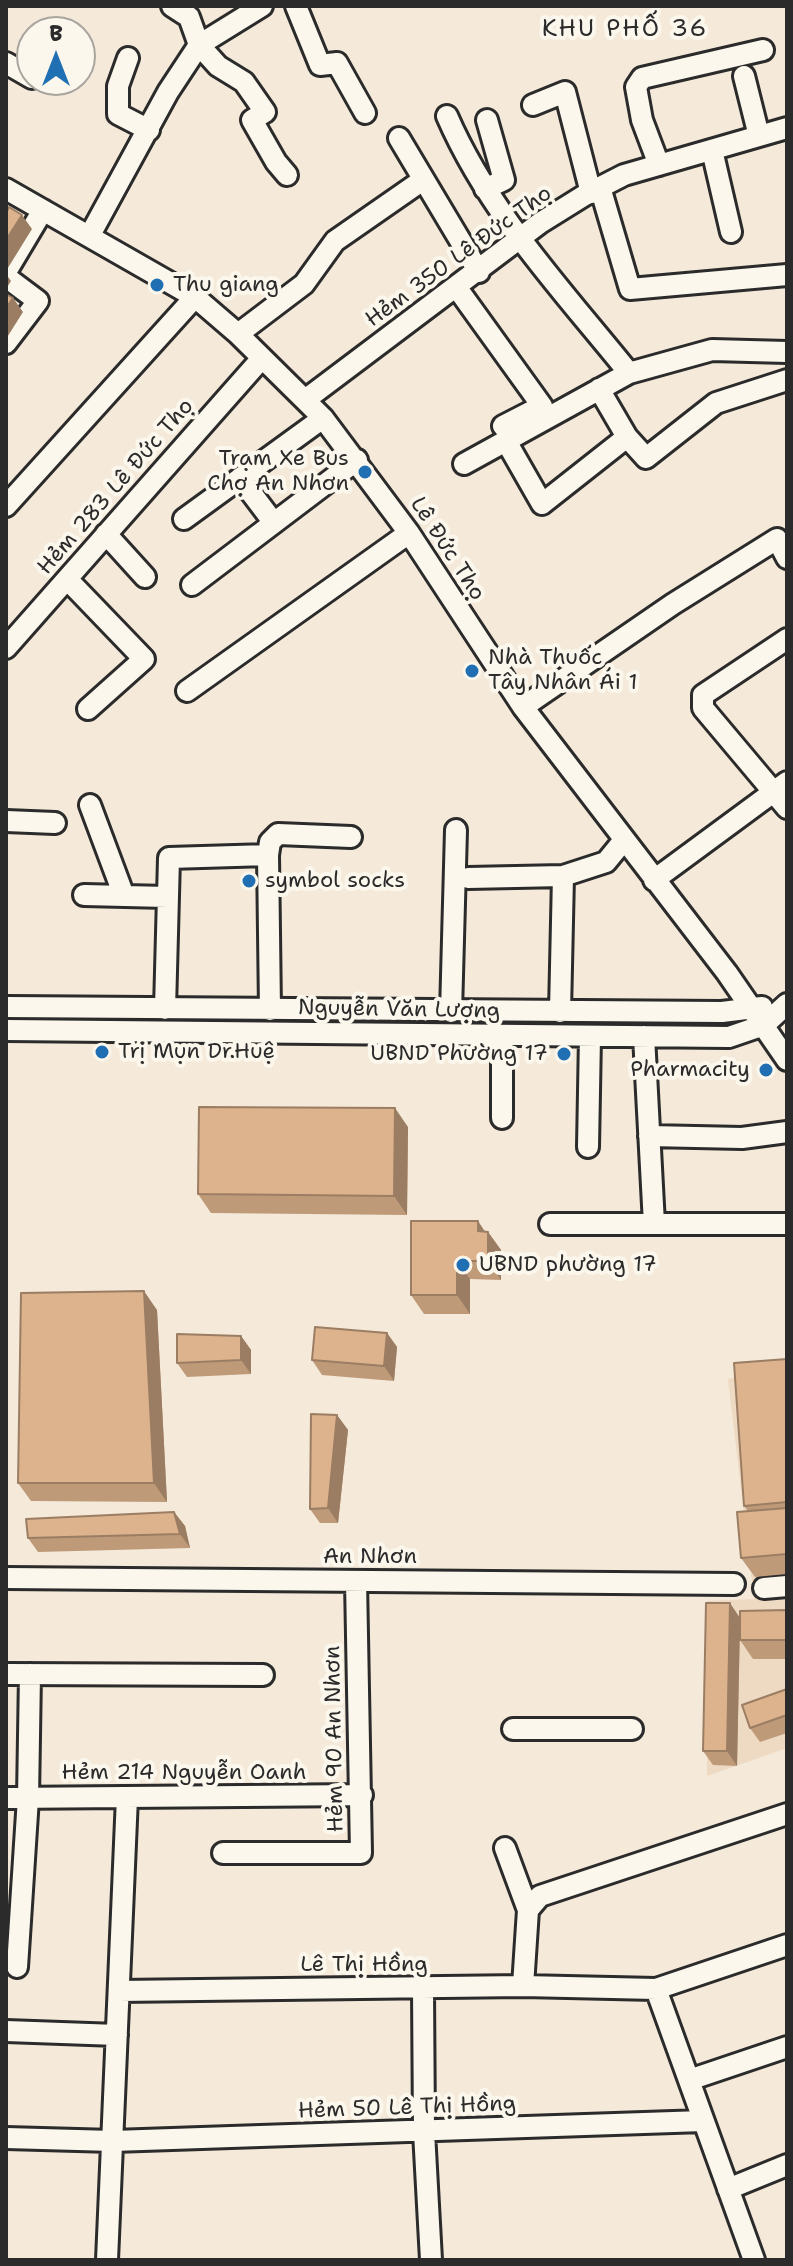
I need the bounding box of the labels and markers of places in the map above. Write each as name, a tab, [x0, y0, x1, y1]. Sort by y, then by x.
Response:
place label: Thu giang	[173, 272, 279, 298]
marker: Thu giang	[148, 276, 166, 294]
place label: Trạm Xe Bus Chợ An Nhơn	[207, 446, 349, 498]
marker: Trạm Xe Bus Chợ An Nhơn	[356, 463, 374, 481]
place label: Nhà Thuốc Tây Nhân Ái 1	[488, 645, 638, 696]
marker: Nhà Thuốc Tây Nhân Ái 1	[463, 662, 481, 680]
place label: symbol socks	[265, 868, 405, 894]
marker: symbol socks	[240, 872, 258, 890]
place label: Trị Mụn Dr.Huệ	[118, 1039, 275, 1065]
place label: UBND Phường 17	[370, 1041, 548, 1067]
marker: Trị Mụn Dr.Huệ	[93, 1043, 111, 1061]
marker: UBND Phường 17	[555, 1045, 573, 1063]
place label: Pharmacity	[630, 1057, 750, 1083]
marker: Pharmacity	[757, 1061, 775, 1079]
place label: UBND phường 17	[479, 1252, 657, 1278]
marker: UBND phường 17	[454, 1256, 472, 1274]

